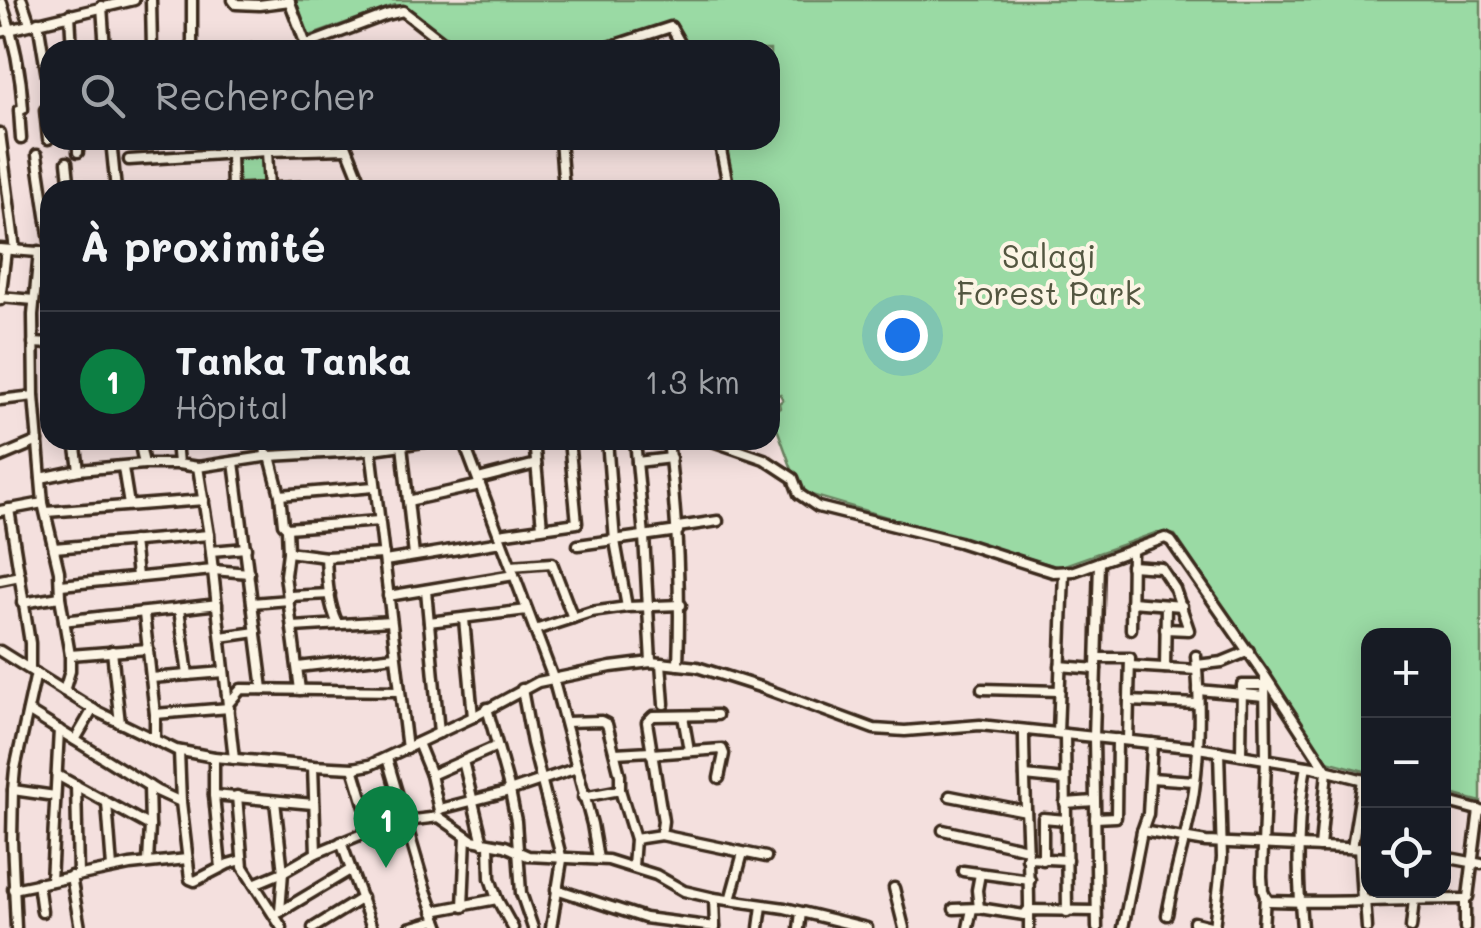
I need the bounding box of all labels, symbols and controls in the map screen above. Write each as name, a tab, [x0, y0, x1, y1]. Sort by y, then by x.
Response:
search box	[40, 40, 780, 150]
icon: search	[75, 68, 130, 123]
text: Rechercher	[155, 70, 376, 120]
text: À proximité	[80, 218, 326, 273]
park label: Salagi Forest Park	[956, 234, 1142, 313]
your location	[877, 310, 928, 361]
text: Tanka Tanka	[175, 335, 412, 385]
text: 1	[105, 360, 120, 402]
text: 1.3 km	[645, 360, 740, 402]
text: Hôpital	[175, 385, 288, 427]
map controls	[1361, 628, 1451, 898]
button: +	[1361, 628, 1451, 718]
button: −	[1361, 718, 1451, 808]
pin: 1	[354, 786, 418, 868]
button: locate	[1361, 808, 1451, 898]

